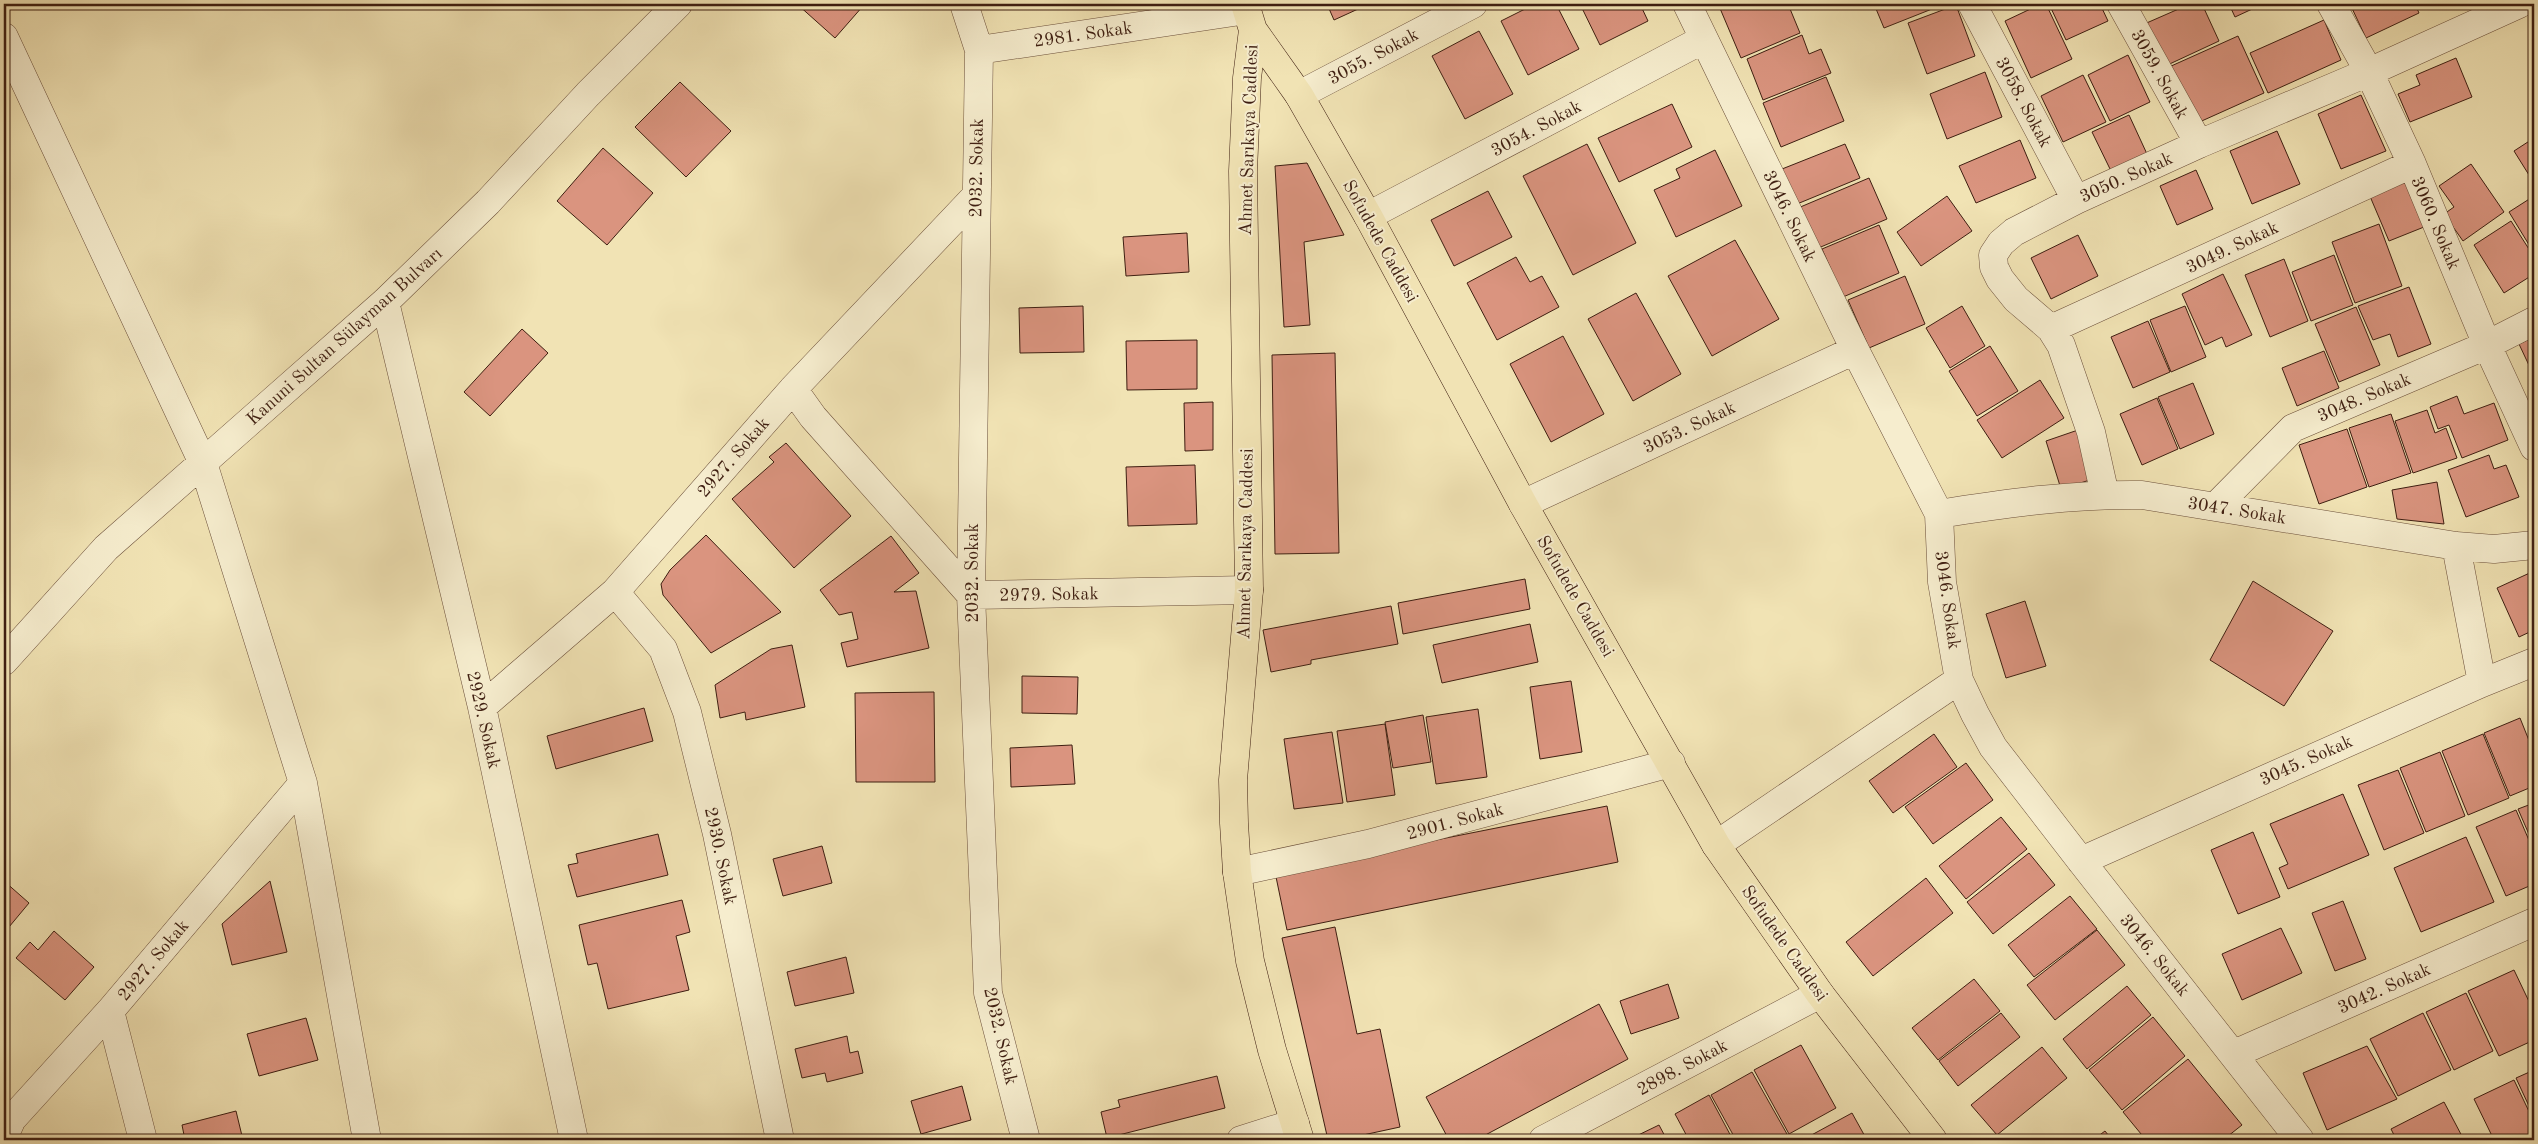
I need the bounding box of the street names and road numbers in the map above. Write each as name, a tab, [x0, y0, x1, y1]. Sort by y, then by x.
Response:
street label: 2981. Sokak	[1033, 19, 1134, 51]
street label: 3055. Sokak	[1325, 26, 1422, 88]
street label: 3059. Sokak	[2127, 27, 2191, 122]
street label: Ahmet Sarıkaya Caddesi	[1237, 44, 1261, 236]
street label: 3058. Sokak	[1992, 54, 2054, 151]
street label: 3054. Sokak	[1488, 98, 1585, 160]
street label: 2032. Sokak	[967, 118, 987, 218]
street label: 3050. Sokak	[2077, 149, 2176, 206]
street label: 3046. Sokak	[1759, 168, 1819, 265]
street label: 3060. Sokak	[2407, 174, 2463, 273]
street label: Sofudede Caddesi	[1339, 177, 1421, 306]
street label: 3049. Sokak	[2184, 219, 2281, 277]
street label: Kanuni Sultan Sülayman Bulvarı	[244, 244, 446, 429]
street label: 3048. Sokak	[2315, 370, 2414, 426]
street label: 3053. Sokak	[1641, 399, 1738, 457]
street label: 2927. Sokak	[694, 414, 773, 501]
street label: Ahmet Sarıkaya Caddesi	[1235, 448, 1257, 640]
street label: 3047. Sokak	[2186, 494, 2287, 528]
street label: 2032. Sokak	[964, 523, 982, 623]
street label: Sofudede Caddesi	[1533, 533, 1617, 660]
street label: 3046. Sokak	[1931, 550, 1963, 651]
street label: 2979. Sokak	[999, 585, 1099, 605]
street label: 2929. Sokak	[463, 670, 503, 771]
street label: 3045. Sokak	[2257, 732, 2356, 789]
street label: 2901. Sokak	[1405, 800, 1506, 844]
street label: 2930. Sokak	[701, 806, 739, 907]
street label: Sofudede Caddesi	[1738, 882, 1831, 1005]
street label: 3046. Sokak	[2116, 911, 2193, 1000]
street label: 2927. Sokak	[115, 917, 193, 1005]
street label: 3042. Sokak	[2335, 960, 2434, 1017]
street label: 2032. Sokak	[980, 986, 1020, 1087]
street label: 2898. Sokak	[1634, 1037, 1731, 1099]

